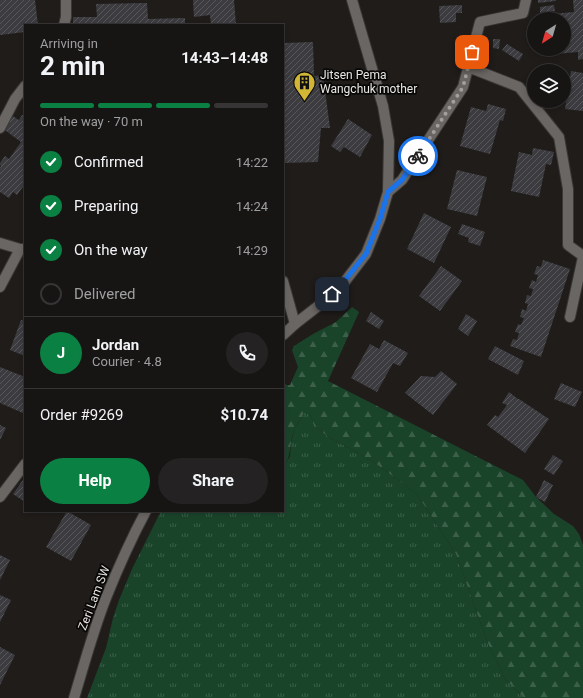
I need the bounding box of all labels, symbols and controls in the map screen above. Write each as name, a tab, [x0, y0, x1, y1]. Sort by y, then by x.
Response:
north arrow	[527, 12, 571, 56]
map controls	[527, 12, 571, 108]
pin	[455, 35, 489, 69]
text: Arriving in	[40, 36, 98, 51]
icon: bag	[461, 41, 483, 63]
text: 14:43–14:48	[181, 49, 268, 67]
text: 2 min	[40, 51, 105, 81]
button: layers	[527, 64, 571, 108]
place label: Jitsen Pema Wangchuk mother	[320, 68, 417, 96]
building icon: Jitsen Pema Wangchuk mother	[292, 69, 318, 102]
text: On the way · 70 m	[40, 114, 143, 129]
courier	[398, 136, 438, 176]
icon: bike	[407, 145, 429, 167]
icon: check	[40, 151, 62, 173]
text: Confirmed	[74, 153, 144, 171]
text: 14:22	[236, 155, 268, 170]
icon: check	[40, 195, 62, 217]
text: Preparing	[74, 197, 138, 215]
text: 14:24	[236, 199, 268, 214]
icon: check	[40, 239, 62, 261]
text: On the way	[74, 241, 148, 259]
text: 14:29	[236, 243, 268, 258]
pin	[315, 277, 349, 311]
icon: home	[321, 283, 343, 305]
text: Delivered	[74, 285, 136, 303]
button: phone	[226, 332, 268, 374]
text: Jordan	[92, 336, 139, 354]
text: J	[57, 344, 65, 362]
text: Courier · 4.8	[92, 354, 162, 369]
text: Order #9269	[40, 406, 123, 424]
text: $10.74	[221, 406, 268, 424]
button: Help	[40, 458, 150, 504]
button: Share	[158, 458, 268, 504]
street label: Zeri Lam SW	[75, 564, 113, 632]

